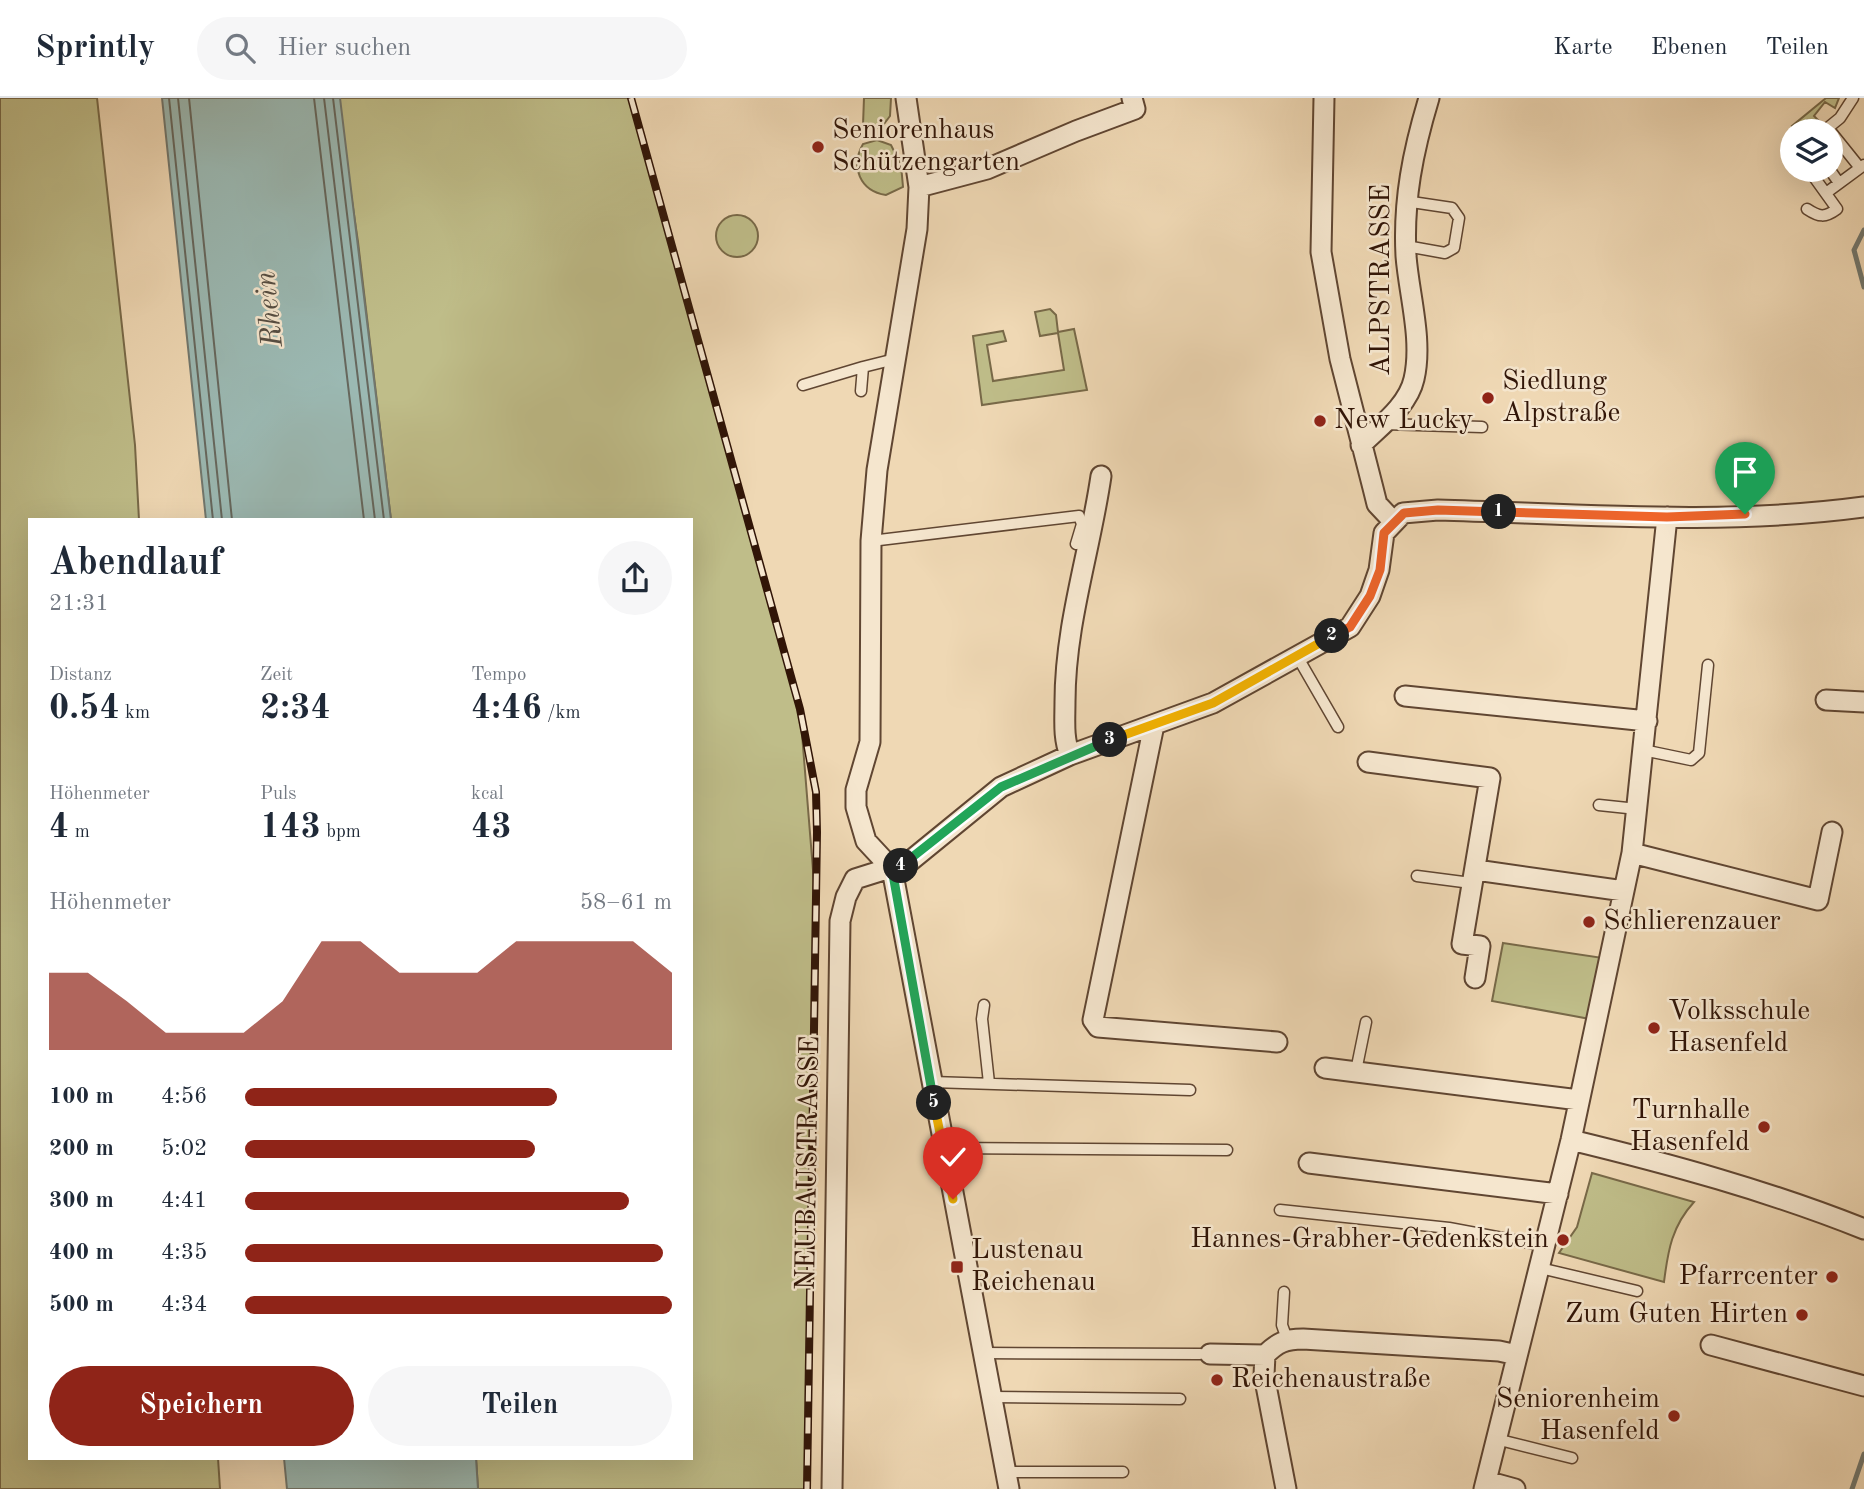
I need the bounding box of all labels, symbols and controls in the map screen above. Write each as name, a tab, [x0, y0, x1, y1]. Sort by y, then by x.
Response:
search box	[197, 17, 687, 80]
icon: search	[221, 29, 259, 67]
text: Sprintly	[35, 32, 155, 65]
text: Hier suchen	[277, 35, 411, 61]
text: Karte	[1553, 36, 1613, 60]
text: Ebenen	[1651, 36, 1727, 60]
text: Teilen	[1765, 36, 1829, 60]
place label: Seniorenhaus Schützengarten	[832, 117, 1020, 177]
map controls	[1780, 119, 1843, 182]
button: layers	[1780, 119, 1843, 182]
marker: Seniorenhaus Schützengarten	[810, 139, 826, 155]
street label: ALPSTRASSE	[1368, 184, 1396, 376]
water label: Rhein	[251, 269, 289, 350]
place label: Siedlung Alpstraße	[1502, 368, 1620, 428]
marker: Siedlung Alpstraße	[1480, 390, 1496, 406]
place label: New Lucky	[1334, 407, 1473, 435]
marker: New Lucky	[1312, 413, 1328, 429]
pin	[1715, 442, 1775, 514]
icon: arrive	[1726, 453, 1764, 491]
pin: 1	[1482, 494, 1516, 530]
text: 1	[1493, 502, 1504, 521]
button: share	[598, 541, 672, 615]
text: Abendlauf	[49, 545, 222, 583]
text: 21:31	[49, 592, 109, 615]
pin: 2	[1314, 618, 1350, 654]
text: 2	[1326, 626, 1337, 645]
text: Distanz	[49, 666, 112, 685]
text: Zeit	[260, 666, 293, 685]
text: Tempo	[471, 666, 526, 685]
text: 0.54	[49, 691, 120, 726]
text: 2:34	[260, 691, 331, 726]
text: 4:46	[471, 691, 542, 726]
text: km	[120, 704, 150, 723]
text: /km	[542, 704, 581, 723]
pin: 3	[1092, 722, 1128, 758]
text: 3	[1104, 730, 1115, 749]
text: Höhenmeter	[49, 785, 150, 804]
text: Puls	[260, 785, 296, 804]
text: kcal	[471, 785, 504, 804]
text: 4	[49, 810, 69, 845]
text: 143	[260, 810, 321, 845]
text: 43	[471, 810, 512, 845]
text: m	[69, 823, 90, 842]
text: bpm	[321, 823, 361, 842]
pin: 4	[884, 848, 918, 884]
text: 4	[895, 856, 906, 875]
text: Höhenmeter	[49, 891, 171, 914]
text: 58–61 m	[580, 891, 672, 914]
place label: Schlierenzauer	[1603, 908, 1781, 936]
marker: Schlierenzauer	[1581, 914, 1597, 930]
place label: Volksschule Hasenfeld	[1668, 998, 1810, 1058]
marker: Volksschule Hasenfeld	[1646, 1020, 1662, 1036]
street label: NEUBAUSTRASSE	[793, 1035, 825, 1291]
text: 100 m	[49, 1085, 114, 1108]
text: 4:56	[161, 1085, 207, 1108]
pin: 5	[916, 1086, 951, 1121]
text: 5	[928, 1093, 939, 1112]
place label: Turnhalle Hasenfeld	[1630, 1097, 1750, 1157]
marker: Turnhalle Hasenfeld	[1756, 1119, 1772, 1135]
pin	[923, 1127, 983, 1199]
text: 200 m	[49, 1137, 114, 1160]
text: 5:02	[161, 1137, 207, 1160]
icon: check	[934, 1138, 972, 1176]
text: 300 m	[49, 1189, 114, 1212]
text: 4:41	[161, 1189, 207, 1212]
place label: Hannes-Grabher-Gedenkstein	[1190, 1226, 1549, 1254]
marker: Hannes-Grabher-Gedenkstein	[1555, 1232, 1571, 1248]
place label: Lustenau Reichenau	[971, 1237, 1096, 1297]
text: 400 m	[49, 1241, 114, 1264]
text: 4:35	[161, 1241, 207, 1264]
marker: Lustenau Reichenau	[949, 1259, 965, 1275]
place label: Pfarrcenter	[1679, 1263, 1818, 1291]
marker: Pfarrcenter	[1824, 1269, 1840, 1285]
text: 500 m	[49, 1293, 114, 1316]
text: 4:34	[161, 1293, 207, 1316]
place label: Zum Guten Hirten	[1565, 1301, 1788, 1329]
marker: Zum Guten Hirten	[1794, 1307, 1810, 1323]
button: Speichern	[49, 1366, 354, 1446]
button: Teilen	[368, 1366, 672, 1446]
place label: Reichenaustraße	[1231, 1366, 1431, 1394]
marker: Reichenaustraße	[1209, 1372, 1225, 1388]
place label: Seniorenheim Hasenfeld	[1496, 1386, 1660, 1446]
marker: Seniorenheim Hasenfeld	[1666, 1408, 1682, 1424]

